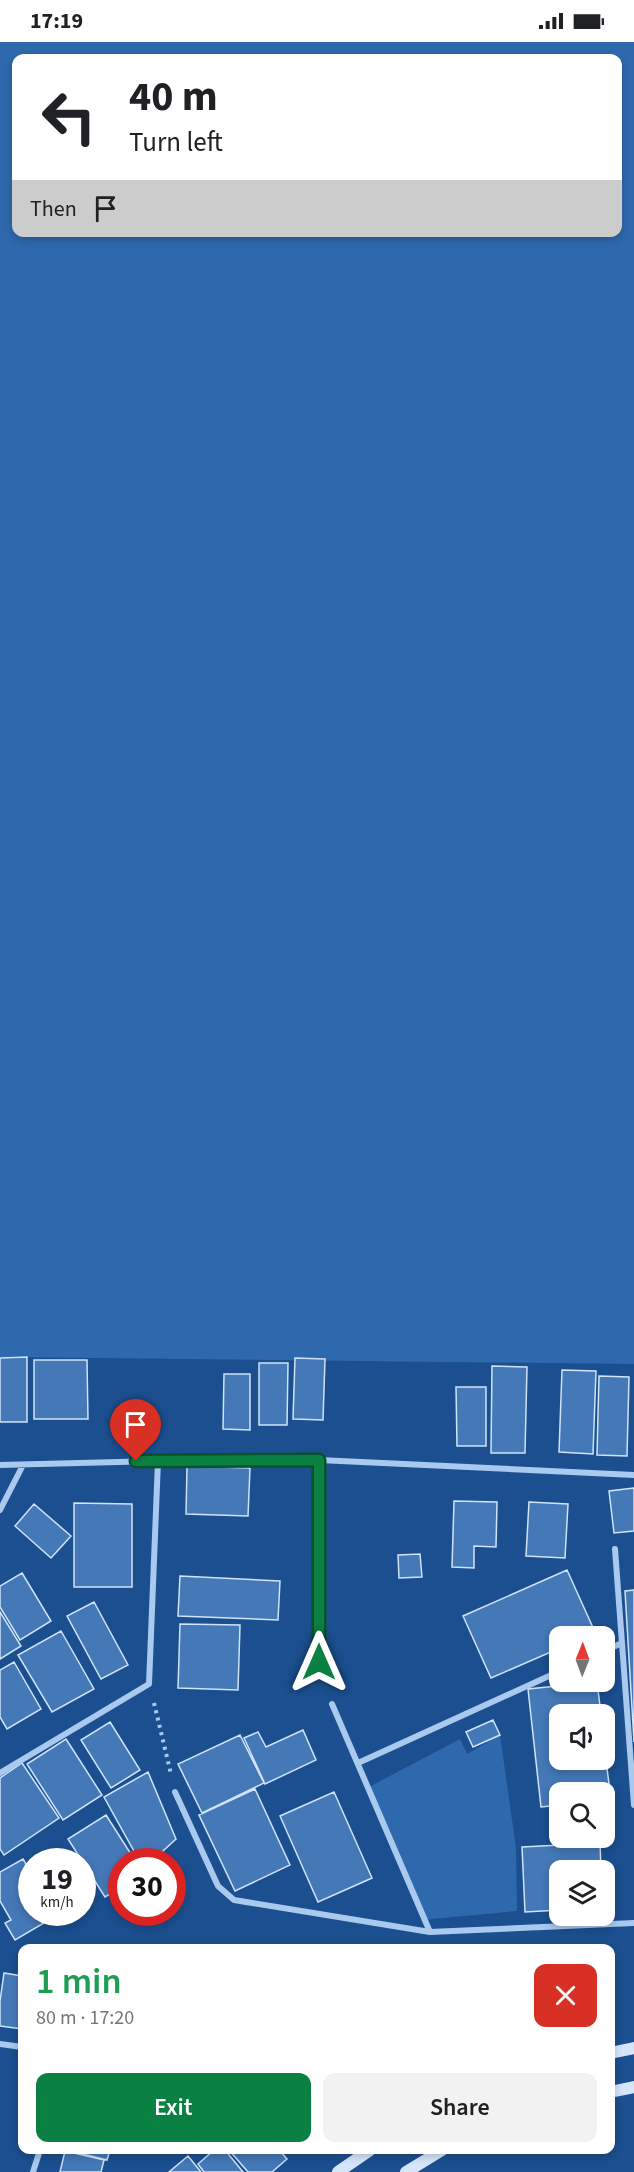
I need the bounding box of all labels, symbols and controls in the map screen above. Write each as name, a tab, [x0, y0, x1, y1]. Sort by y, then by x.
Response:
text: 17:19	[30, 5, 83, 37]
text: 40 m	[129, 67, 218, 127]
icon: left	[30, 78, 108, 156]
text: Turn left	[129, 123, 223, 162]
icon: arrive	[89, 192, 122, 225]
text: Then	[30, 193, 77, 225]
pin	[110, 1399, 161, 1461]
icon: arrive	[119, 1408, 152, 1441]
north arrow	[549, 1626, 615, 1692]
map controls	[549, 1626, 615, 1926]
position arrow	[287, 1630, 351, 1694]
button: sound	[549, 1704, 615, 1770]
button: search	[549, 1782, 615, 1848]
speed limit sign: 30	[108, 1848, 186, 1926]
text: 19	[41, 1858, 73, 1901]
button: layers	[549, 1860, 615, 1926]
text: km/h	[40, 1892, 74, 1913]
text: 1 min	[36, 1956, 122, 2007]
button: close	[534, 1964, 597, 2027]
text: 80 m · 17:20	[36, 2004, 134, 2032]
button: Exit	[36, 2073, 311, 2142]
button: Share	[323, 2073, 597, 2142]

